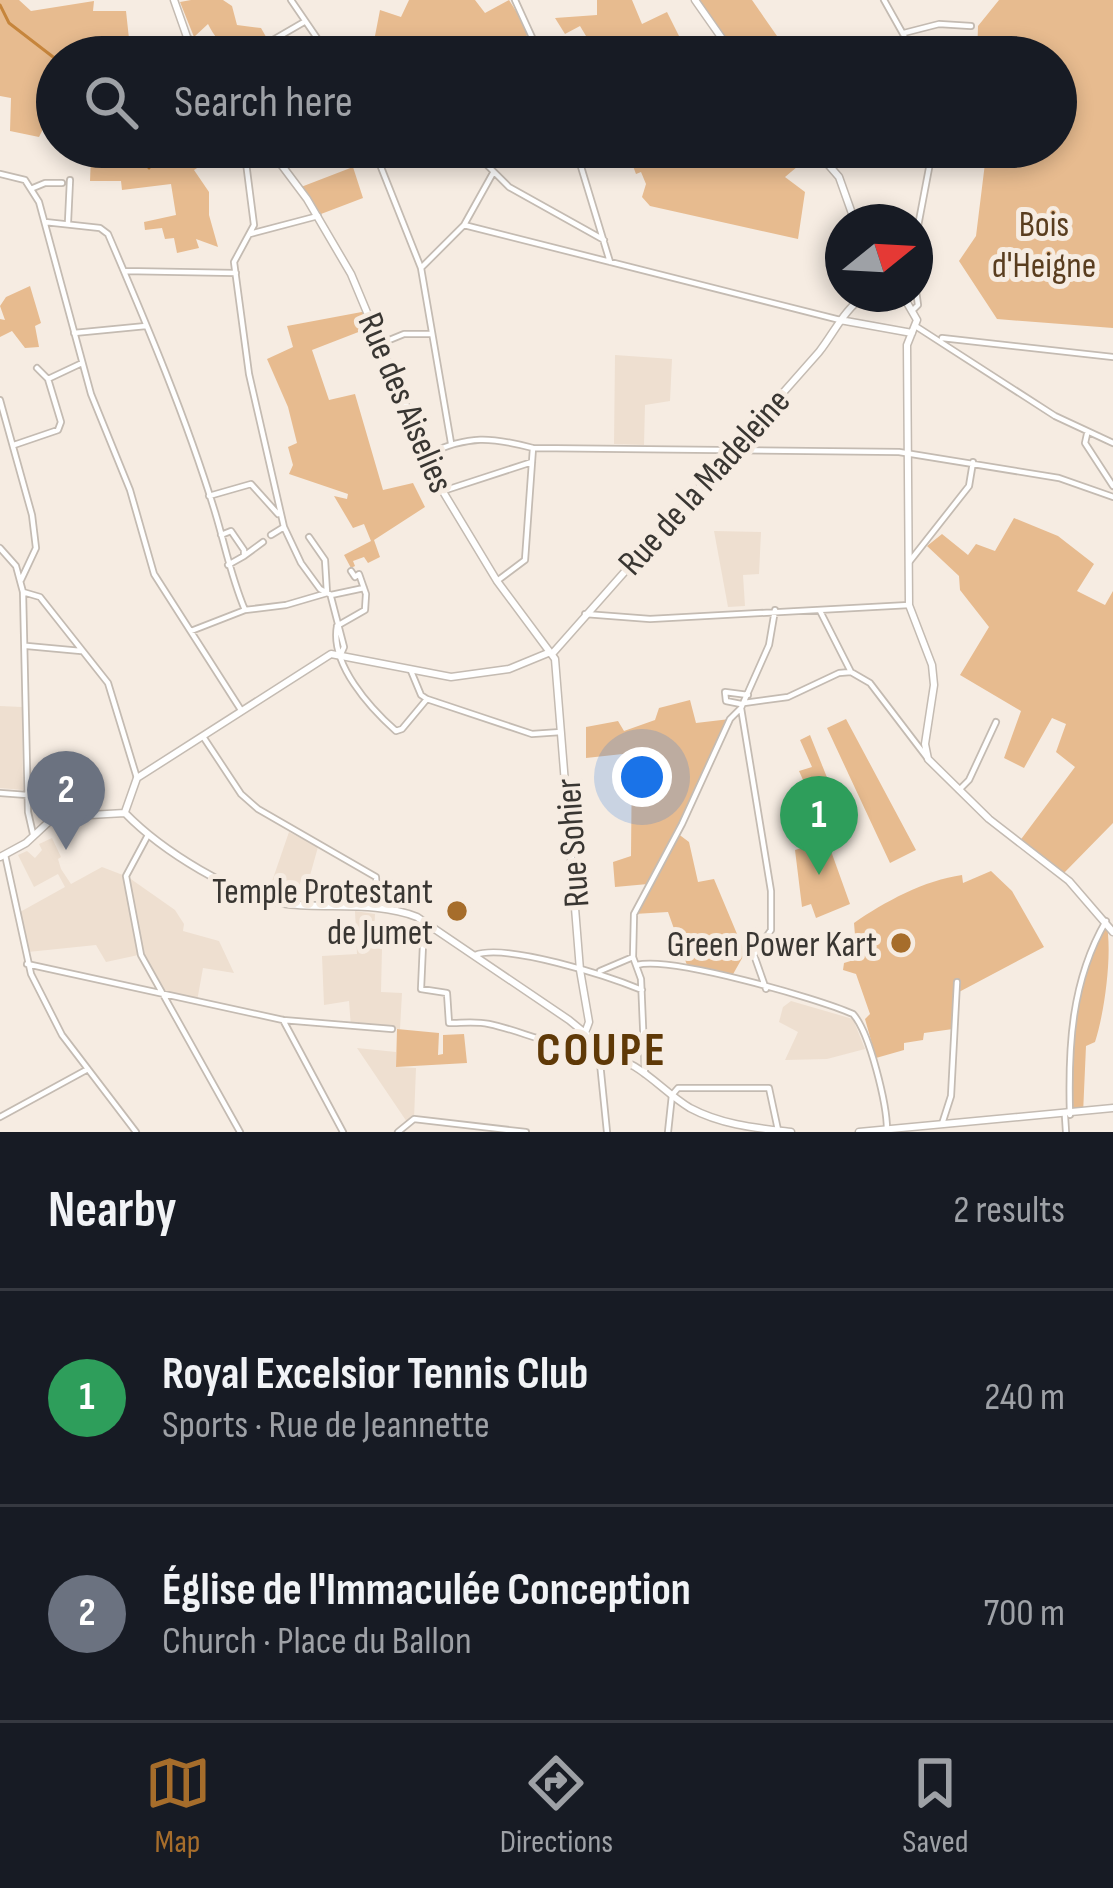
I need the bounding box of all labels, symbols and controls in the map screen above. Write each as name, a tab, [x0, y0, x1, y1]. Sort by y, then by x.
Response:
search box	[36, 36, 1077, 168]
icon: search	[78, 69, 144, 135]
text: Search here	[174, 75, 353, 130]
north arrow	[825, 204, 933, 312]
park label: Bois d'Heigne	[992, 204, 1096, 288]
street label: Rue des Aiselies	[348, 307, 462, 499]
street label: Rue de la Madeleine	[610, 381, 800, 585]
your location	[612, 747, 672, 807]
pin: 2	[27, 751, 105, 850]
pin: 1	[780, 776, 858, 875]
street label: Rue Sohier	[548, 777, 599, 909]
place label: Temple Protestant de Jumet	[212, 871, 433, 955]
marker: Temple Protestant de Jumet	[444, 898, 470, 924]
place label: Green Power Kart	[667, 924, 877, 967]
marker: Green Power Kart	[888, 930, 914, 956]
district label: COUPE	[536, 1022, 668, 1079]
text: Nearby	[48, 1180, 177, 1241]
text: 2 results	[953, 1187, 1065, 1234]
text: Royal Excelsior Tennis Club	[162, 1347, 588, 1402]
text: 1	[79, 1374, 95, 1421]
text: 240 m	[984, 1374, 1065, 1421]
text: Sports · Rue de Jeannette	[162, 1402, 490, 1449]
text: Église de l'Immaculée Conception	[162, 1563, 691, 1618]
text: 2	[78, 1590, 96, 1637]
text: 700 m	[983, 1590, 1065, 1637]
text: Church · Place du Ballon	[162, 1618, 472, 1665]
tab: Map	[145, 1750, 211, 1862]
tab: Directions	[500, 1750, 613, 1862]
tab: Saved	[902, 1750, 968, 1862]

